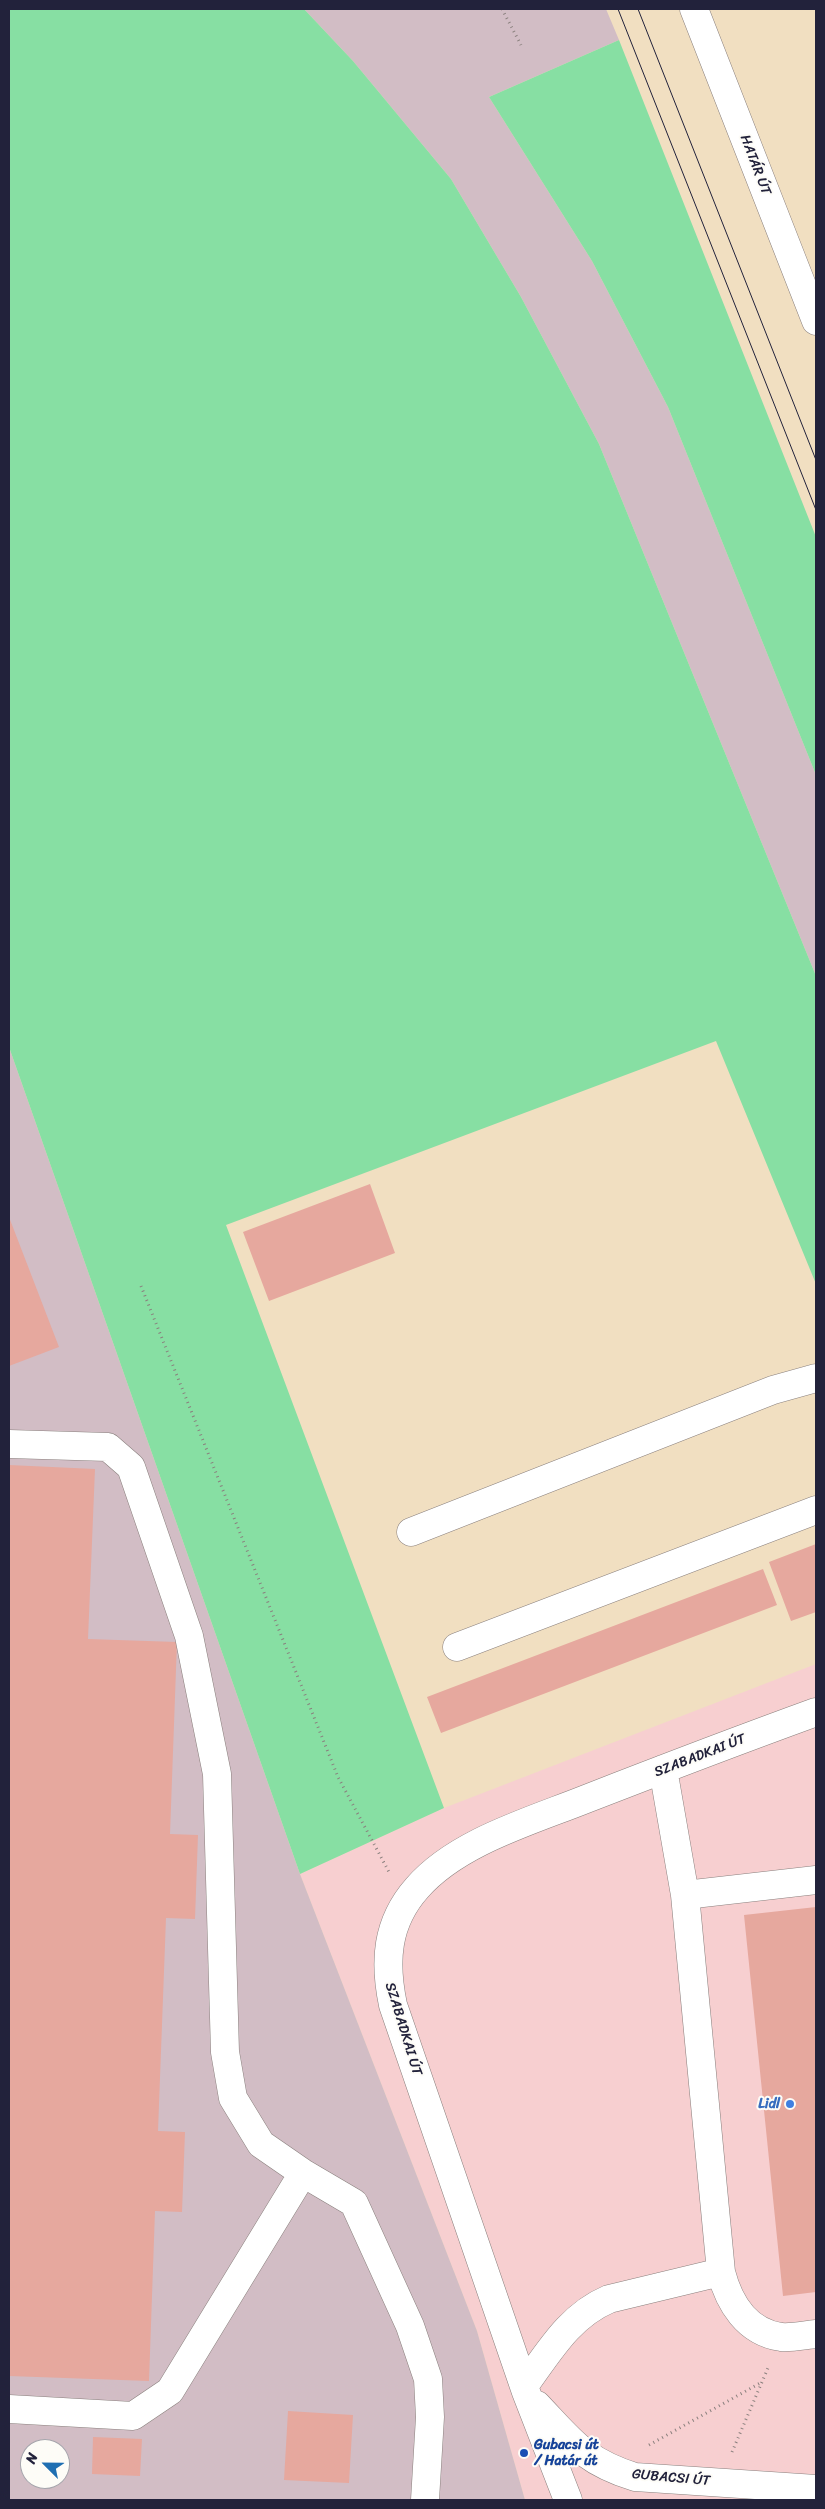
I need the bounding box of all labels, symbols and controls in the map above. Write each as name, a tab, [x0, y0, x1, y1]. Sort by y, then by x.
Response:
street label: HATÁR ÚT	[736, 133, 774, 197]
street label: SZABADKAI ÚT	[652, 1731, 748, 1781]
street label: SZABADKAI ÚT	[381, 1980, 425, 2078]
place label: Lidl	[758, 2096, 780, 2112]
marker: Lidl	[784, 2098, 796, 2110]
place label: Gubacsi út / Határ út	[534, 2437, 599, 2470]
north arrow	[20, 2439, 70, 2489]
marker: Gubacsi út / Határ út	[518, 2447, 530, 2459]
text: N	[18, 2449, 45, 2468]
street label: GUBACSI ÚT	[631, 2466, 711, 2490]

